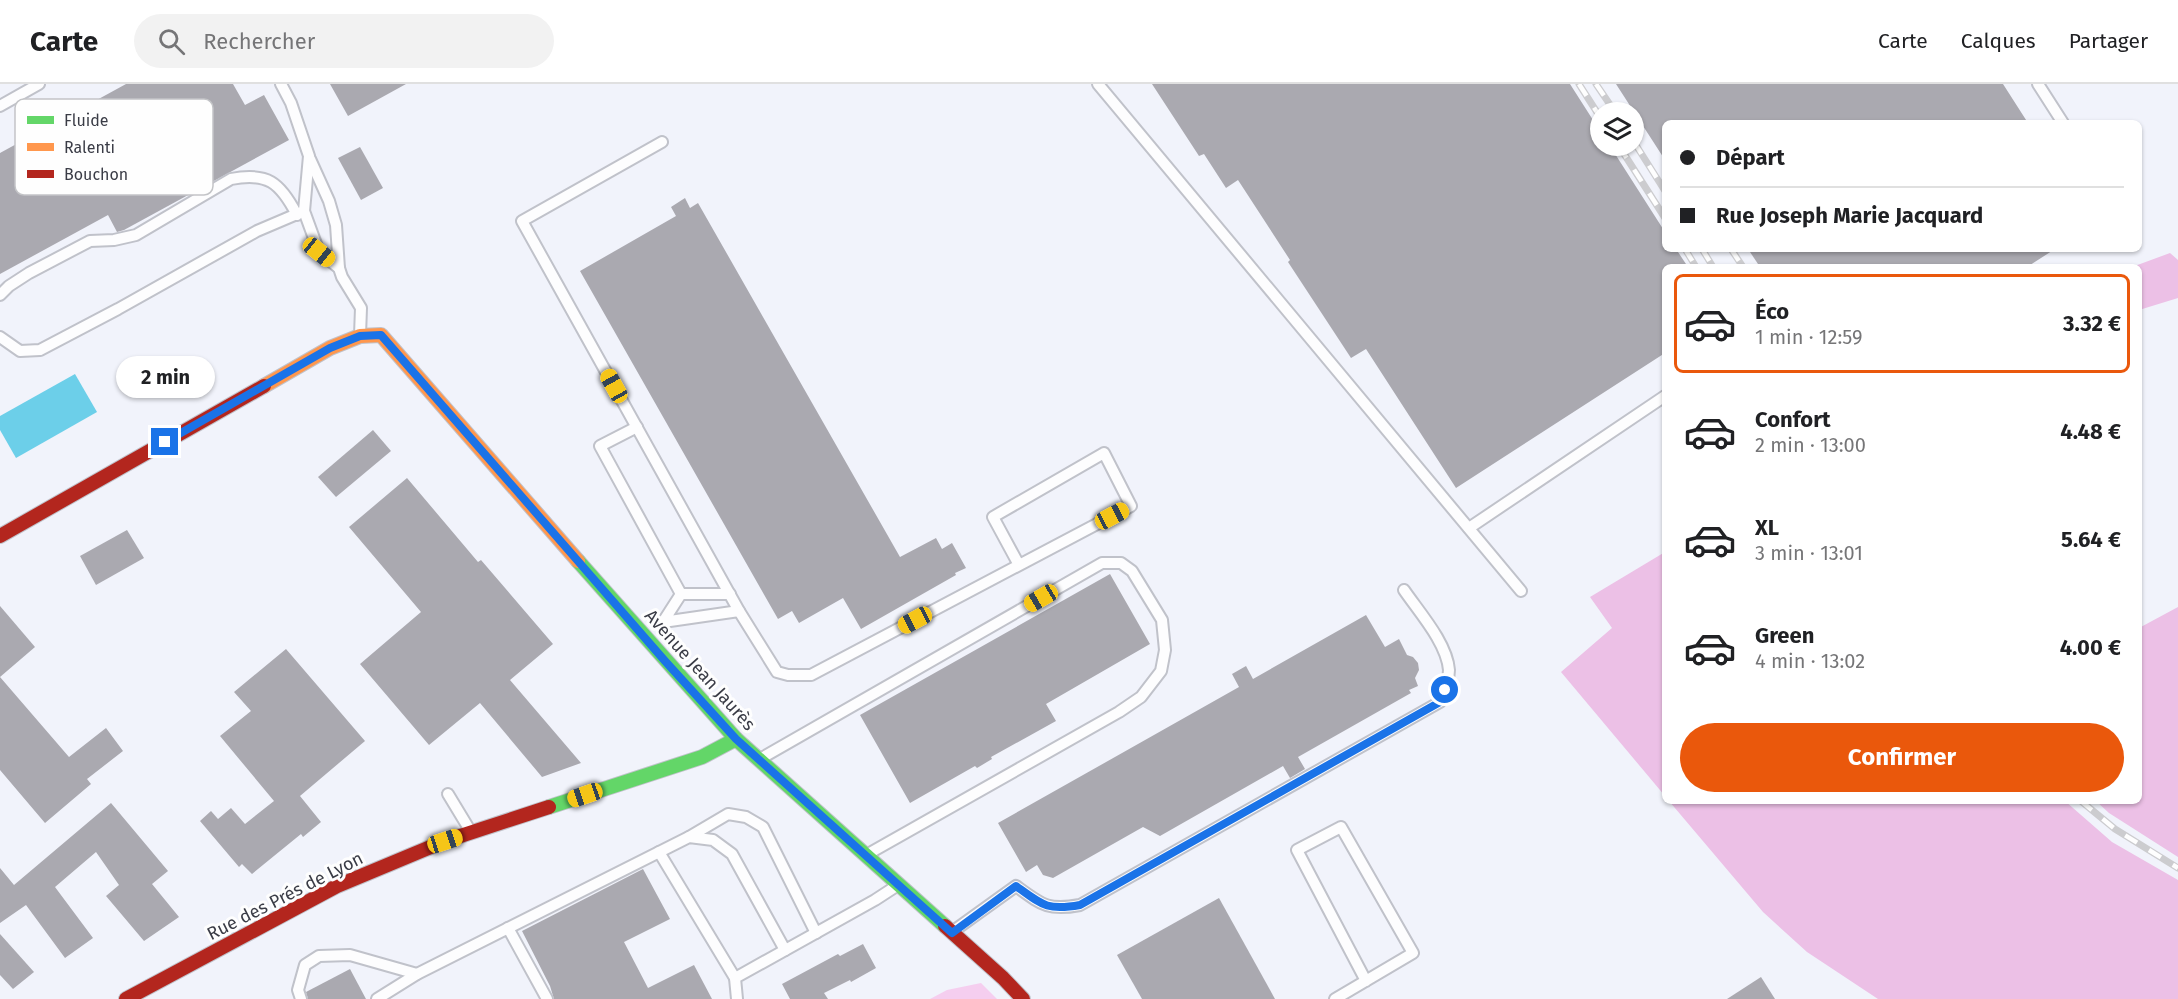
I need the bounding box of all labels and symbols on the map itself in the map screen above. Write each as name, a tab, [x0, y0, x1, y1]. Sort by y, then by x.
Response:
legend	[15, 99, 213, 195]
text: Fluide	[64, 111, 109, 130]
text: Ralenti	[64, 138, 115, 157]
text: Bouchon	[64, 165, 128, 184]
car	[299, 234, 339, 270]
callout: 2 min	[116, 355, 214, 397]
car	[597, 366, 631, 406]
route end	[151, 428, 178, 455]
car	[1092, 500, 1132, 532]
car	[1021, 581, 1061, 615]
car	[895, 604, 935, 636]
street label: Avenue Jean Jaurès	[640, 605, 760, 735]
route start	[1431, 676, 1458, 703]
car	[565, 781, 605, 809]
car	[425, 827, 465, 855]
street label: Rue des Prés de Lyon	[203, 847, 367, 945]

